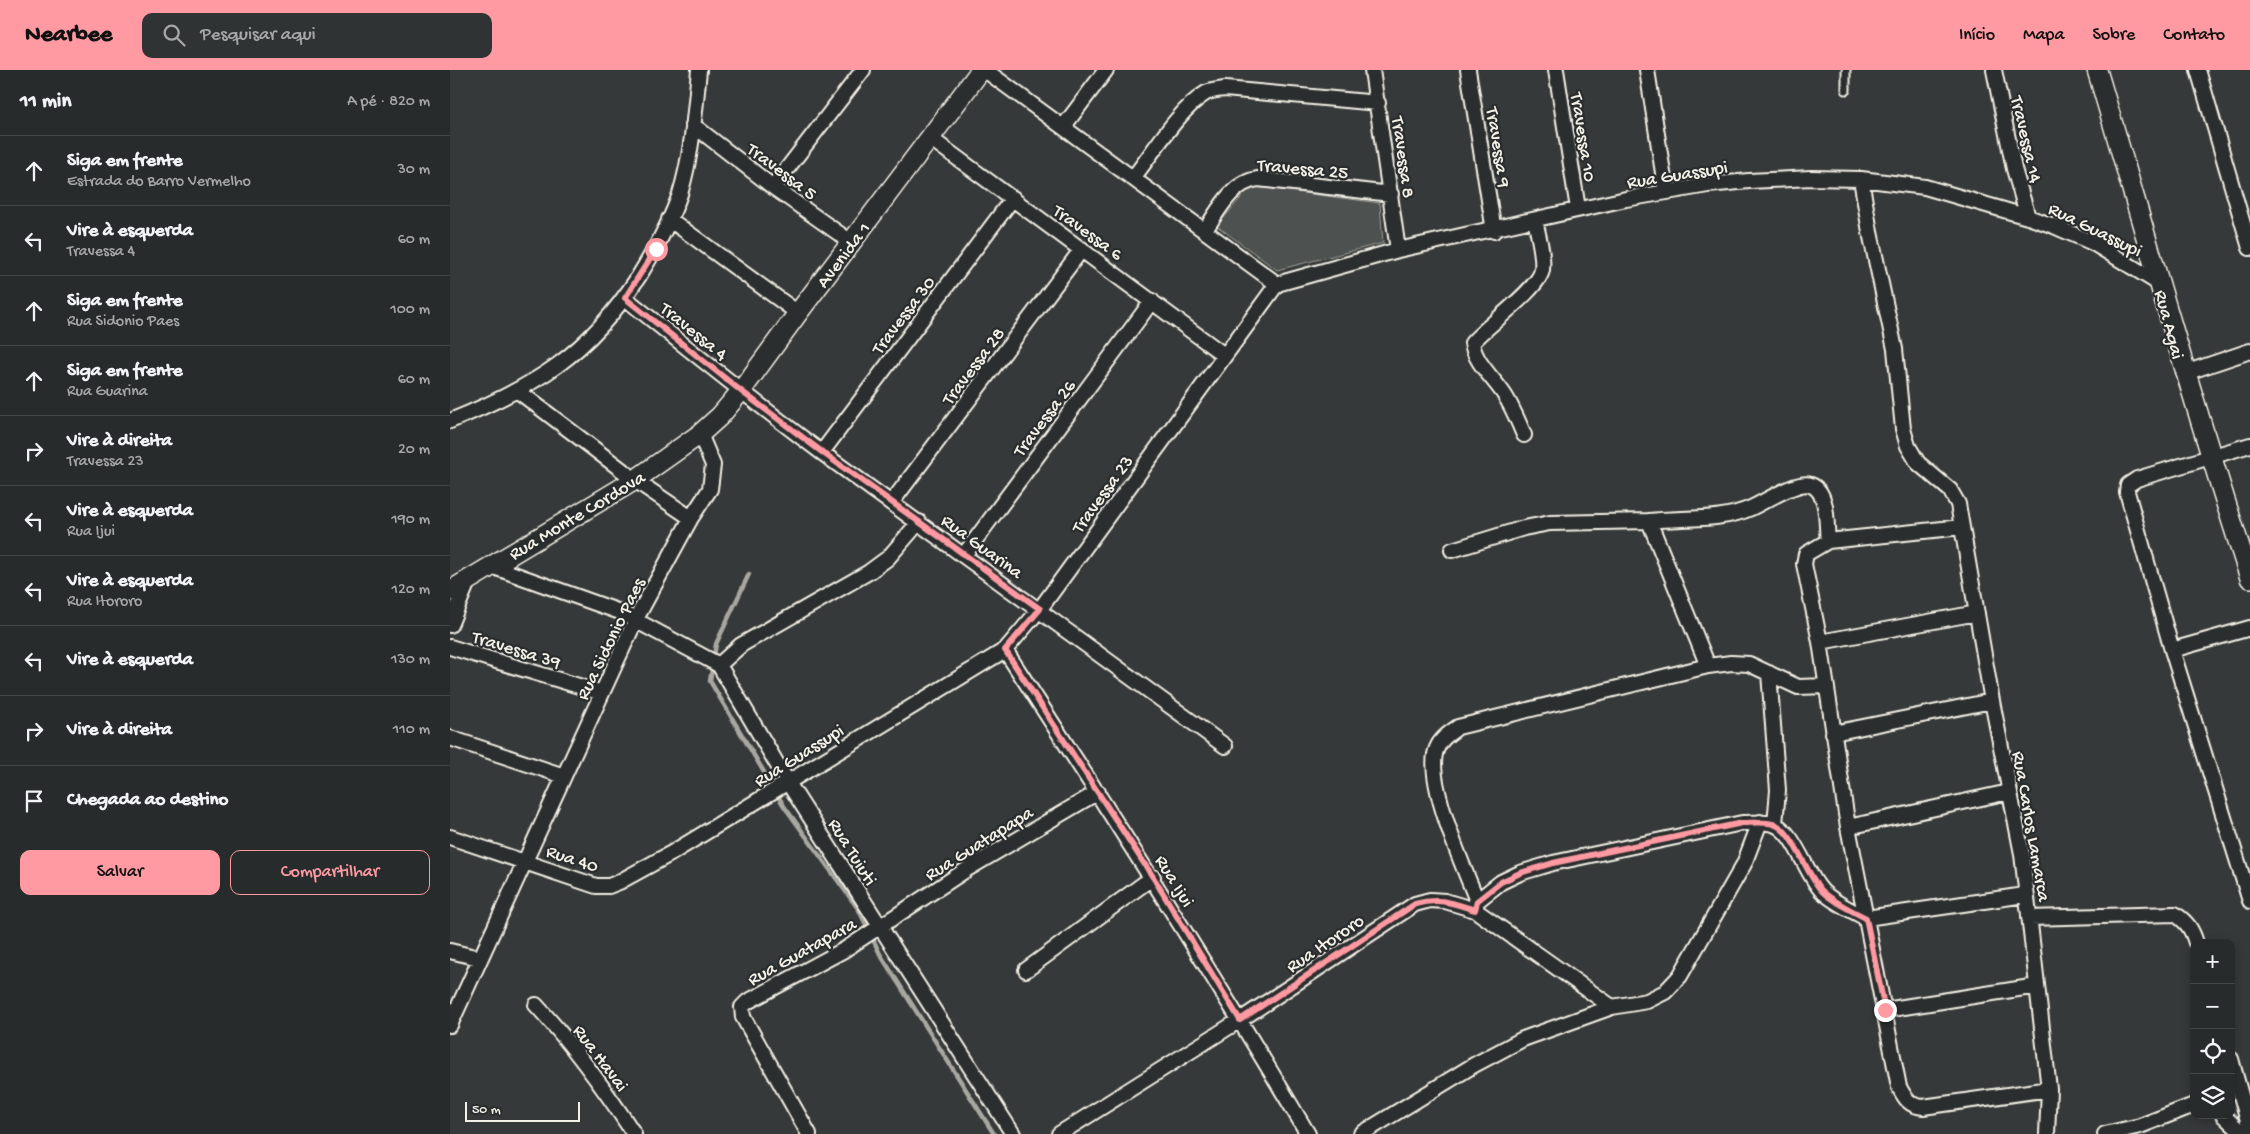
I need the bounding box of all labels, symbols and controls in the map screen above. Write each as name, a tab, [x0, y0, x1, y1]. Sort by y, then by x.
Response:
search box	[142, 13, 492, 58]
text: Nearbee	[25, 21, 112, 50]
icon: search	[160, 21, 188, 49]
text: Pesquisar aqui	[200, 24, 316, 47]
text: Início	[1959, 25, 1995, 46]
text: Mapa	[2023, 25, 2064, 46]
text: Sobre	[2092, 25, 2135, 46]
text: Contato	[2163, 25, 2225, 46]
text: 11 min	[20, 90, 71, 115]
street label: Travessa 10	[1563, 90, 1600, 184]
text: A pé · 820 m	[347, 93, 430, 112]
street label: Travessa 14	[2003, 93, 2046, 185]
street label: Travessa 9	[1479, 105, 1514, 190]
street label: Travessa 8	[1384, 114, 1419, 200]
street label: Travessa 5	[741, 138, 820, 207]
text: Siga em frente	[67, 150, 183, 173]
street label: Travessa 25	[1255, 155, 1349, 186]
icon: ahead	[20, 157, 48, 185]
street label: Rua Guassupi	[1625, 157, 1730, 196]
text: 30 m	[397, 161, 430, 180]
text: Estrada do Barro Vermelho	[67, 173, 251, 192]
street label: Rua Guassupi	[2044, 199, 2145, 264]
street label: Travessa 6	[1046, 200, 1127, 267]
street label: Avenida 1	[813, 219, 877, 294]
text: Vire à esquerda	[67, 220, 193, 243]
icon: left	[20, 227, 48, 255]
text: 60 m	[398, 231, 430, 250]
route start	[645, 238, 668, 261]
text: Travessa 4	[67, 243, 135, 262]
street label: Travessa 30	[867, 272, 942, 361]
street label: Rua Agai	[2147, 288, 2188, 362]
text: Siga em frente	[67, 290, 183, 313]
icon: ahead	[20, 297, 48, 325]
street label: Travessa 4	[653, 298, 731, 367]
text: 100 m	[390, 301, 430, 320]
text: Rua Sidonio Paes	[67, 313, 179, 332]
street label: Travessa 28	[937, 324, 1012, 411]
text: Siga em frente	[67, 360, 183, 383]
icon: ahead	[20, 367, 48, 395]
text: 60 m	[398, 371, 430, 390]
street label: Travessa 26	[1009, 376, 1083, 463]
text: Rua Guarina	[67, 383, 148, 402]
text: Vire à direita	[67, 430, 172, 453]
icon: right	[20, 437, 48, 465]
text: 20 m	[398, 441, 430, 460]
street label: Travessa 23	[1067, 451, 1140, 539]
text: Travessa 23	[67, 453, 144, 472]
street label: Rua Monte Cordova	[506, 467, 651, 567]
text: Vire à esquerda	[67, 500, 193, 523]
icon: left	[20, 507, 48, 535]
street label: Rua Guarina	[935, 510, 1028, 586]
text: 190 m	[391, 511, 430, 530]
text: Rua Ijui	[67, 523, 115, 542]
text: Vire à esquerda	[67, 570, 193, 593]
street label: Rua Sidonio Paes	[573, 574, 652, 704]
icon: left	[20, 577, 48, 605]
text: 120 m	[391, 581, 430, 600]
text: Rua Itororo	[67, 593, 142, 612]
street label: Travessa 39	[468, 627, 563, 676]
icon: left	[20, 647, 48, 675]
text: Vire à esquerda	[67, 649, 193, 672]
text: 130 m	[391, 651, 430, 670]
icon: right	[20, 717, 48, 745]
text: Vire à direita	[67, 719, 172, 742]
street label: Rua Guassupi	[751, 720, 849, 794]
text: 110 m	[393, 721, 430, 740]
street label: Rua Carlos Lamarca	[2005, 750, 2054, 905]
icon: arrive	[20, 787, 48, 815]
text: Chegada ao destino	[67, 789, 228, 812]
street label: Rua Guatapapa	[921, 802, 1040, 887]
street label: Rua Tuiuti	[821, 815, 881, 891]
street label: Rua 40	[543, 841, 601, 880]
button: Salvar	[20, 850, 220, 895]
button: Compartilhar	[230, 850, 430, 895]
street label: Rua Ijui	[1148, 852, 1198, 912]
street label: Rua Itororo	[1283, 910, 1370, 979]
street label: Rua Guatapara	[744, 913, 862, 992]
map controls	[2190, 939, 2235, 1119]
button: +	[2190, 939, 2235, 984]
button: −	[2190, 984, 2235, 1029]
route end	[1874, 999, 1897, 1022]
street label: Rua Havai	[566, 1021, 632, 1097]
button: locate	[2190, 1029, 2235, 1074]
button: layers	[2190, 1074, 2235, 1119]
scale bar	[465, 1099, 580, 1122]
text: 50 m	[472, 1102, 501, 1119]

